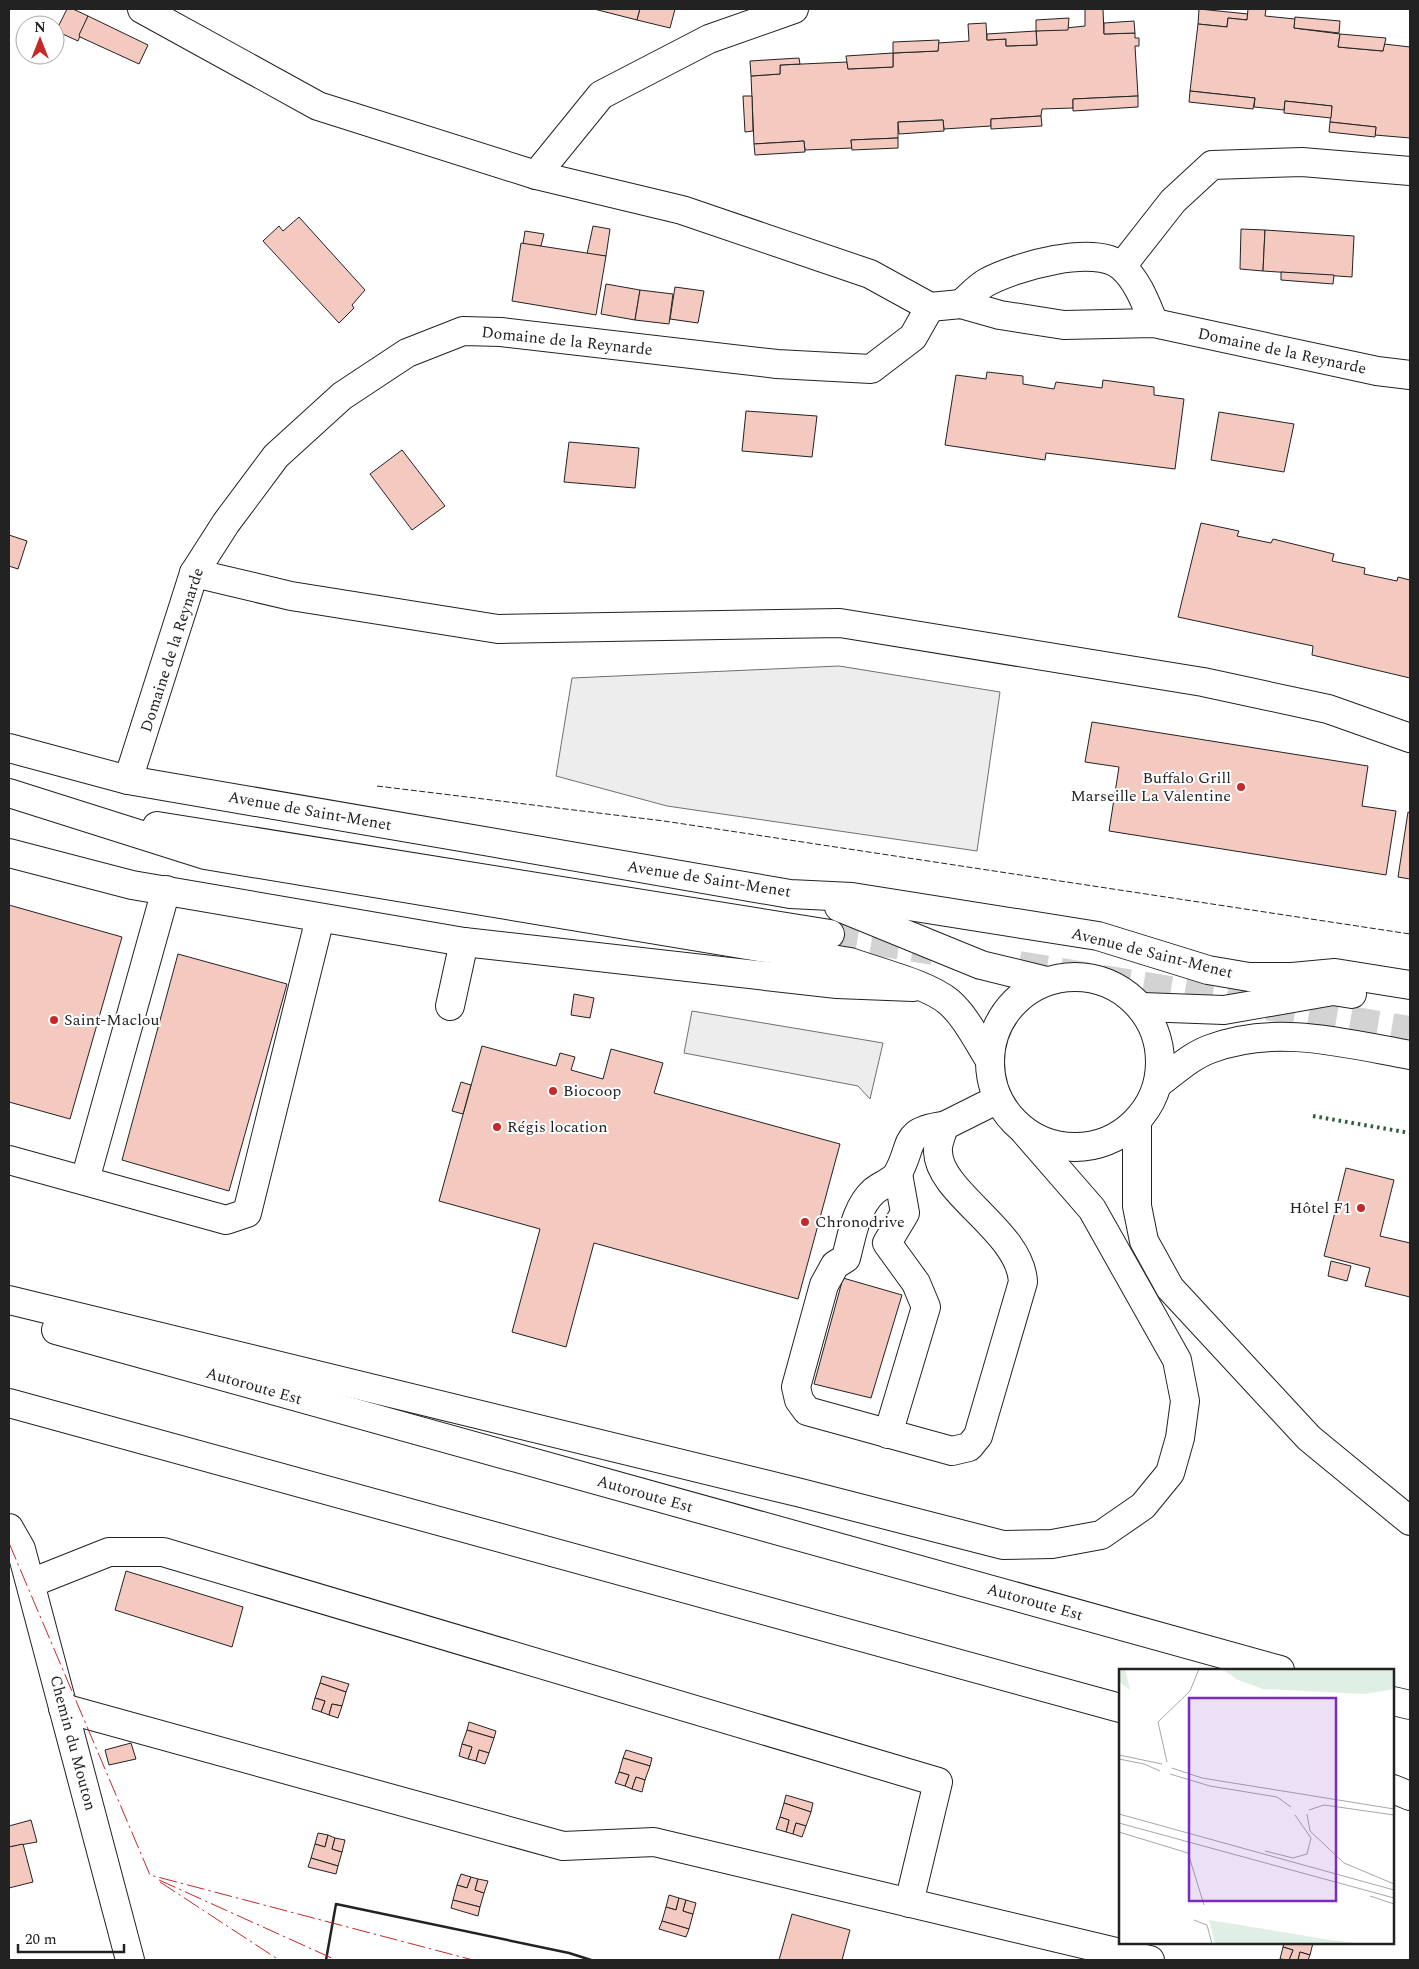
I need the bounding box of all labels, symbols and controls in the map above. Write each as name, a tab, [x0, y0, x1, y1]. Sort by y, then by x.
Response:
north arrow	[15, 15, 65, 65]
text: N	[34, 17, 46, 38]
street label: Domaine de la Reynarde	[480, 320, 654, 362]
street label: Domaine de la Reynarde	[1195, 321, 1369, 381]
street label: Domaine de la Reynarde	[134, 565, 210, 735]
place label: Buffalo Grill Marseille La Valentine	[1070, 766, 1231, 808]
marker: Buffalo Grill Marseille La Valentine	[1235, 781, 1247, 793]
street label: Avenue de Saint-Menet	[226, 785, 394, 837]
street label: Avenue de Saint-Menet	[625, 854, 793, 904]
street label: Avenue de Saint-Menet	[1069, 921, 1236, 985]
place label: Saint-Maclou	[64, 1008, 159, 1032]
marker: Saint-Maclou	[48, 1014, 60, 1026]
place label: Biocoop	[563, 1079, 621, 1103]
marker: Biocoop	[547, 1085, 559, 1097]
place label: Régis location	[507, 1115, 608, 1139]
marker: Régis location	[491, 1121, 503, 1133]
place label: Hôtel F1	[1289, 1196, 1351, 1220]
marker: Hôtel F1	[1355, 1202, 1367, 1214]
place label: Chronodrive	[815, 1210, 905, 1234]
marker: Chronodrive	[799, 1216, 811, 1228]
street label: Autoroute Est	[203, 1361, 305, 1411]
street label: Autoroute Est	[594, 1469, 696, 1519]
street label: Autoroute Est	[984, 1577, 1086, 1627]
inset map	[1119, 1669, 1394, 1944]
street label: Chemin du Mouton	[43, 1673, 103, 1813]
scale bar	[18, 1922, 124, 1954]
text: 20 m	[25, 1928, 57, 1951]

